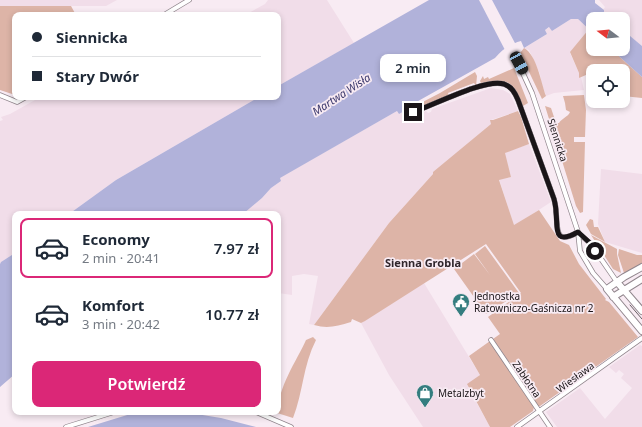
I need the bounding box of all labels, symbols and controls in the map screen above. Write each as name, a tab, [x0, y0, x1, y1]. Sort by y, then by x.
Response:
north arrow	[586, 12, 630, 56]
map controls	[586, 12, 630, 108]
text: Siennicka	[56, 27, 128, 47]
car	[508, 50, 530, 76]
callout: 2 min	[380, 54, 446, 82]
text: 2 min	[395, 59, 431, 77]
button: locate	[586, 64, 630, 108]
text: Stary Dwór	[56, 66, 139, 86]
water label: Martwa Wisła	[309, 69, 374, 118]
route end	[404, 103, 422, 121]
street label: Siennicka	[544, 117, 572, 163]
text: Economy	[82, 229, 150, 249]
icon: car	[34, 230, 70, 266]
text: 7.97 zł	[214, 238, 259, 258]
route start	[586, 242, 604, 260]
text: 2 min · 20:41	[82, 249, 160, 267]
district label: Sienna Grobla	[385, 255, 461, 270]
place label: Jednostka Ratowniczo-Gaśnicza nr 2	[473, 289, 594, 315]
public building icon: Jednostka Ratowniczo-Gaśnicza nr 2	[451, 292, 471, 317]
text: Komfort	[82, 295, 144, 315]
icon: car	[34, 296, 70, 332]
text: 10.77 zł	[205, 304, 259, 324]
text: 3 min · 20:42	[82, 315, 160, 333]
street label: Zabłotna	[510, 358, 544, 400]
street label: Wiesława	[553, 358, 597, 396]
button: Potwierdź	[32, 361, 261, 407]
shop icon: Metalzbyt	[415, 383, 435, 408]
place label: Metalzbyt	[438, 386, 484, 400]

